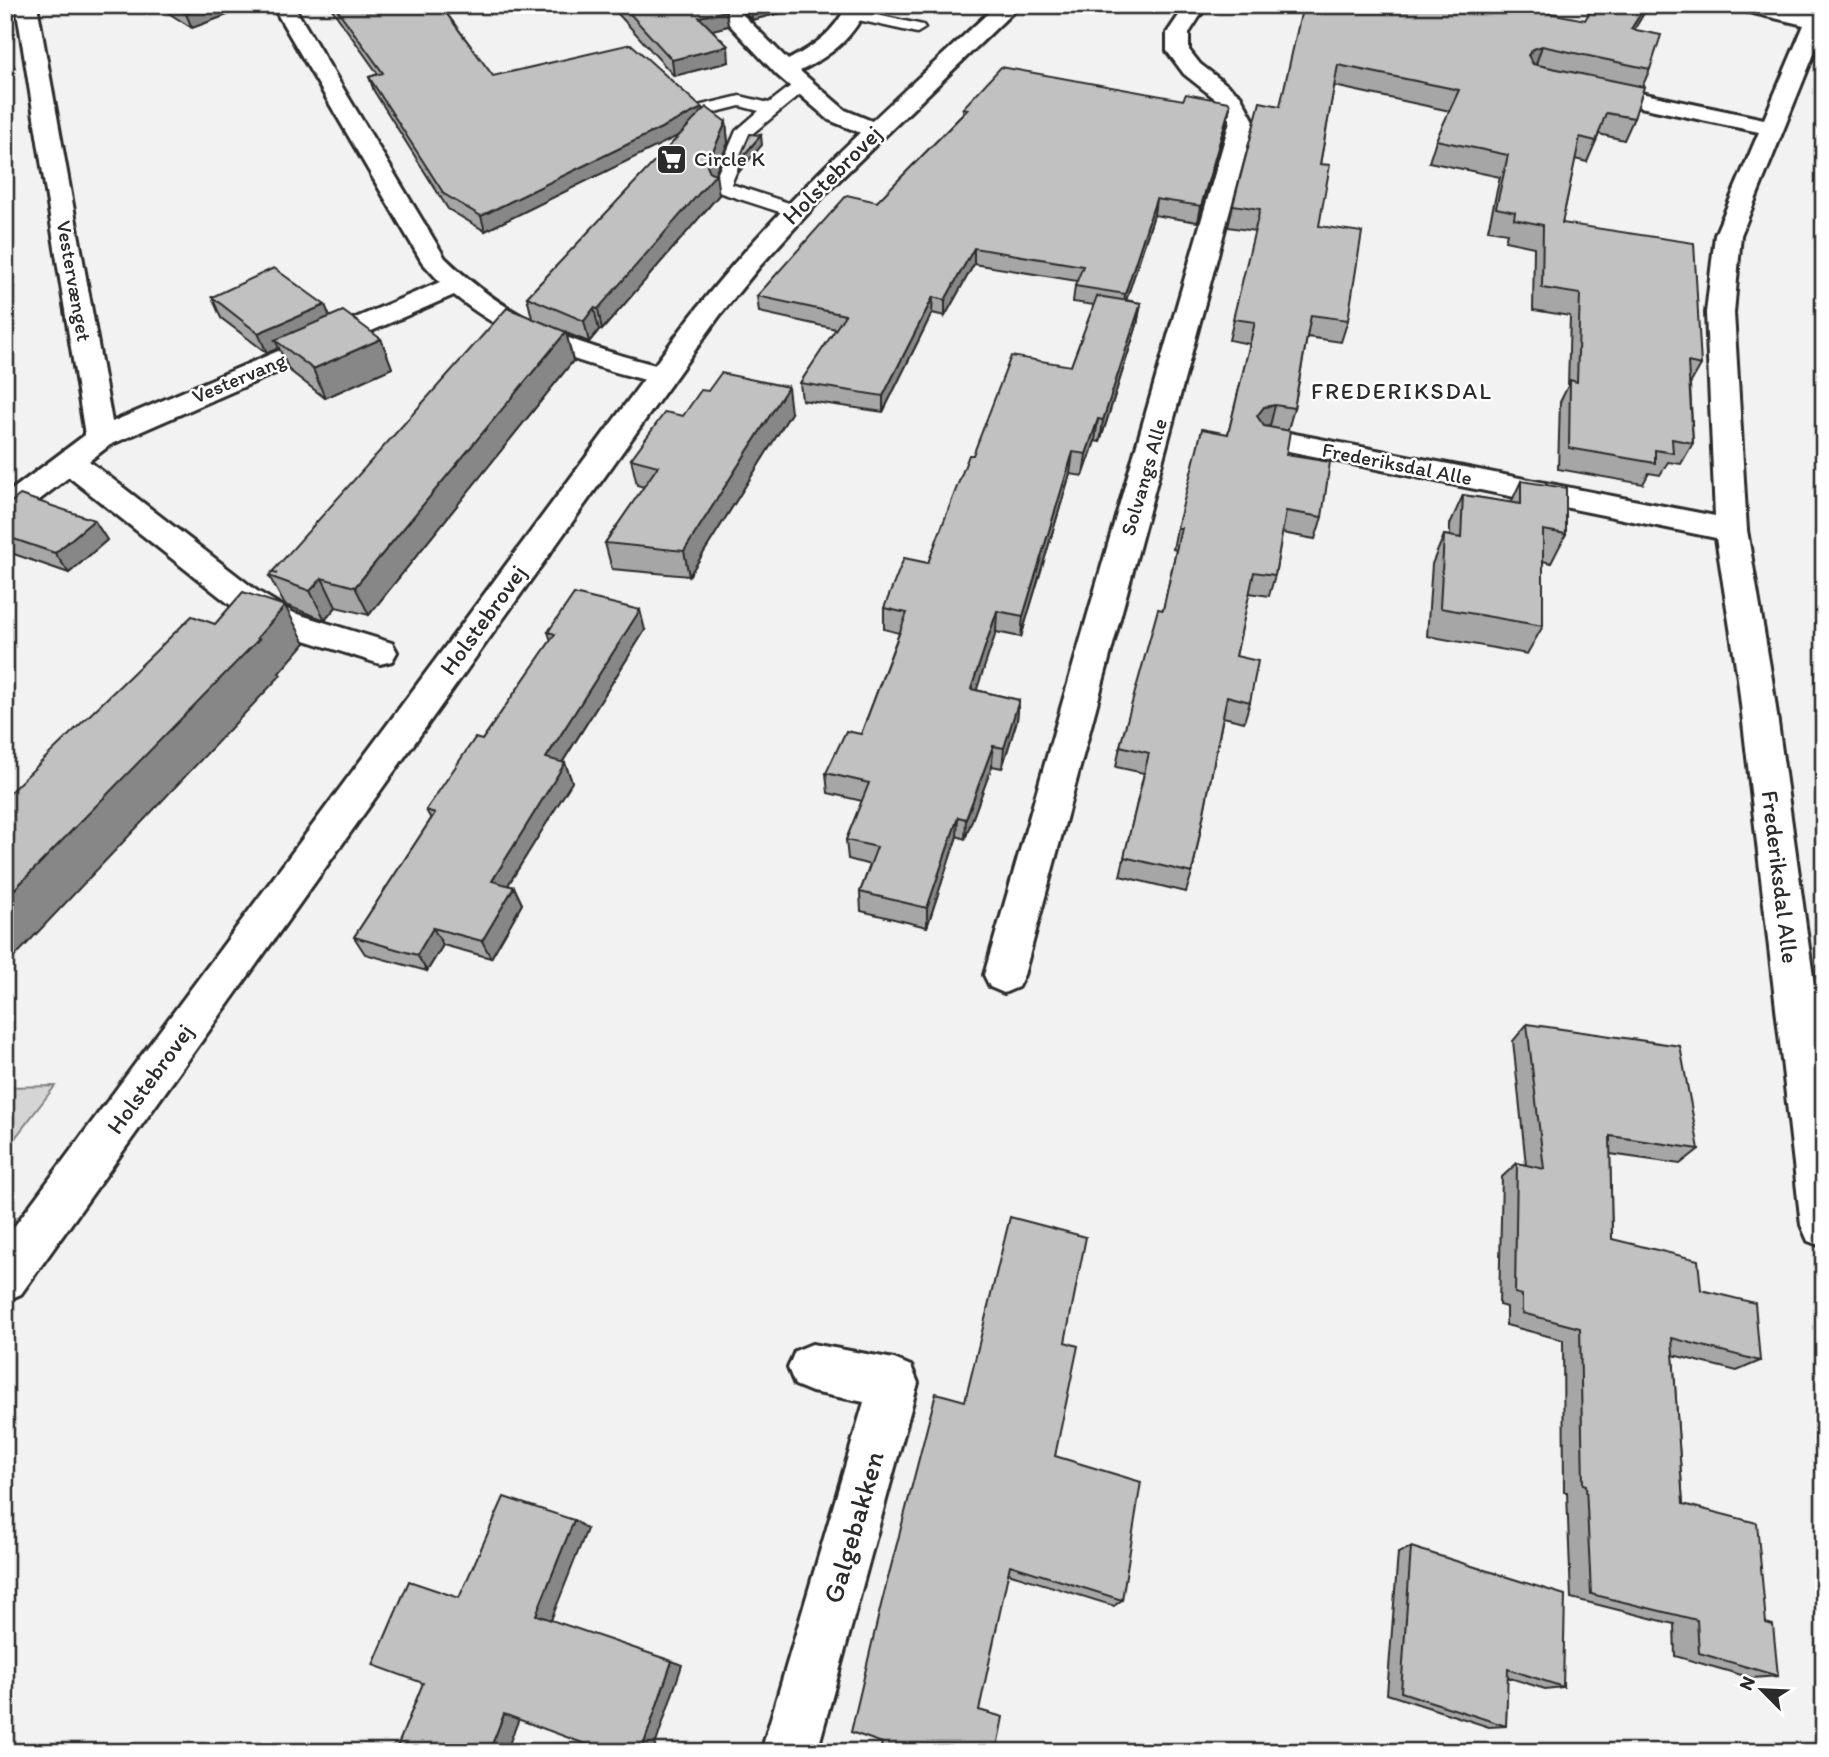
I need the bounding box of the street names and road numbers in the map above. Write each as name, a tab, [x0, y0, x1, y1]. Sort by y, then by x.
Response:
street label: Holstebrovej	[776, 119, 888, 231]
street label: Vestervænget	[52, 218, 97, 344]
street label: Vestervang	[188, 346, 290, 409]
street label: Solvangs Alle	[1115, 415, 1172, 538]
street label: Frederiksdal Alle	[1320, 437, 1474, 490]
street label: Holstebrovej	[433, 559, 532, 680]
street label: Frederiksdal Alle	[1755, 789, 1805, 965]
street label: Holstebrovej	[100, 1018, 199, 1139]
street label: Galgebakken	[815, 1447, 891, 1607]

